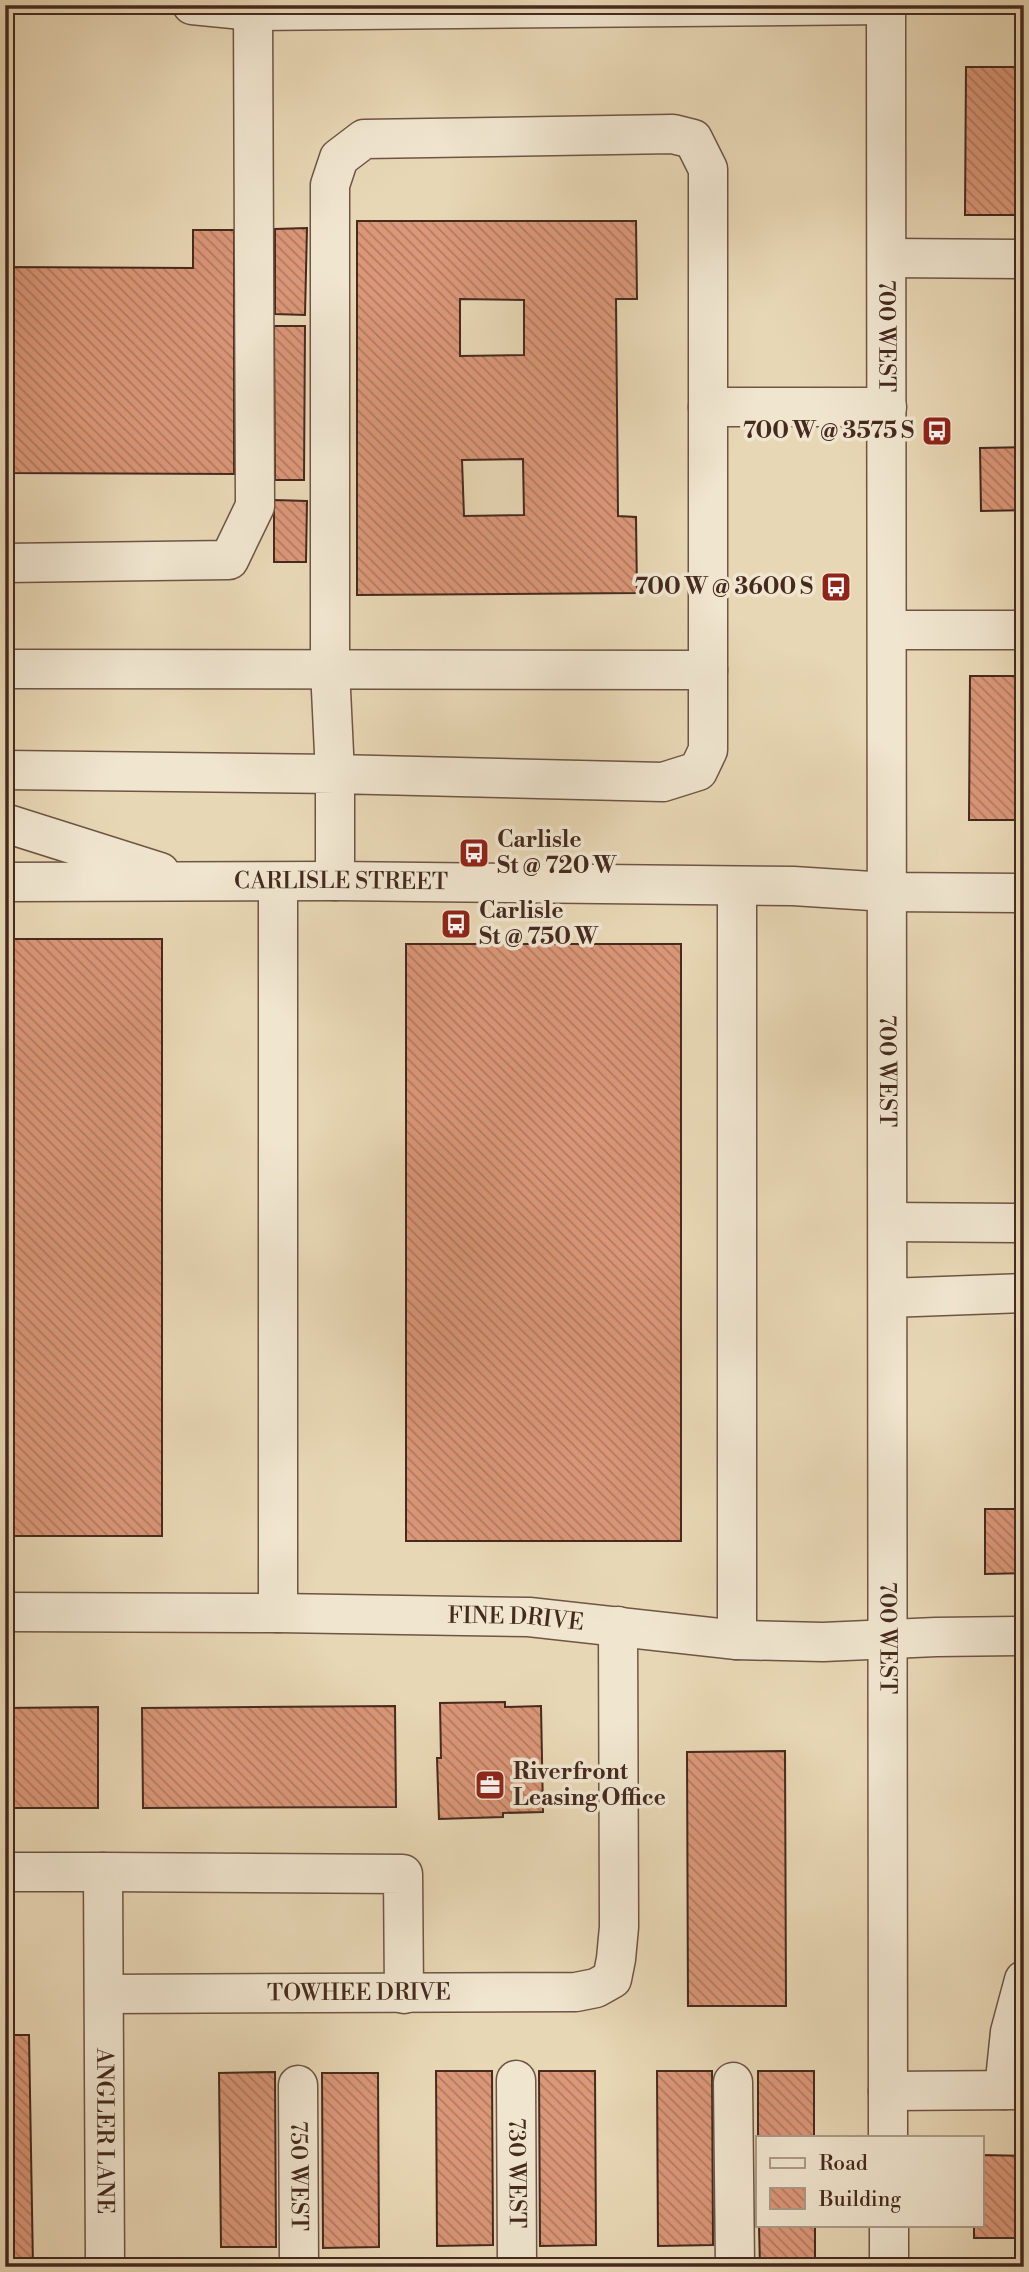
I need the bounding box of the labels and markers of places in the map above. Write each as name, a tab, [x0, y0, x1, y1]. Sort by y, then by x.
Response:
bus stop icon: 700 W @ 3575 S	[920, 414, 954, 448]
place label: 700 W @ 3575 S	[743, 417, 914, 445]
bus stop icon: 700 W @ 3600 S	[819, 570, 853, 604]
place label: 700 W @ 3600 S	[634, 573, 813, 601]
place label: Carlisle St @ 720 W	[497, 826, 617, 880]
bus stop icon: Carlisle St @ 720 W	[457, 836, 491, 870]
place label: Carlisle St @ 750 W	[479, 897, 599, 951]
bus stop icon: Carlisle St @ 750 W	[439, 907, 473, 941]
place label: Riverfront Leasing Office	[513, 1758, 666, 1812]
office icon: Riverfront Leasing Office	[473, 1768, 507, 1802]

